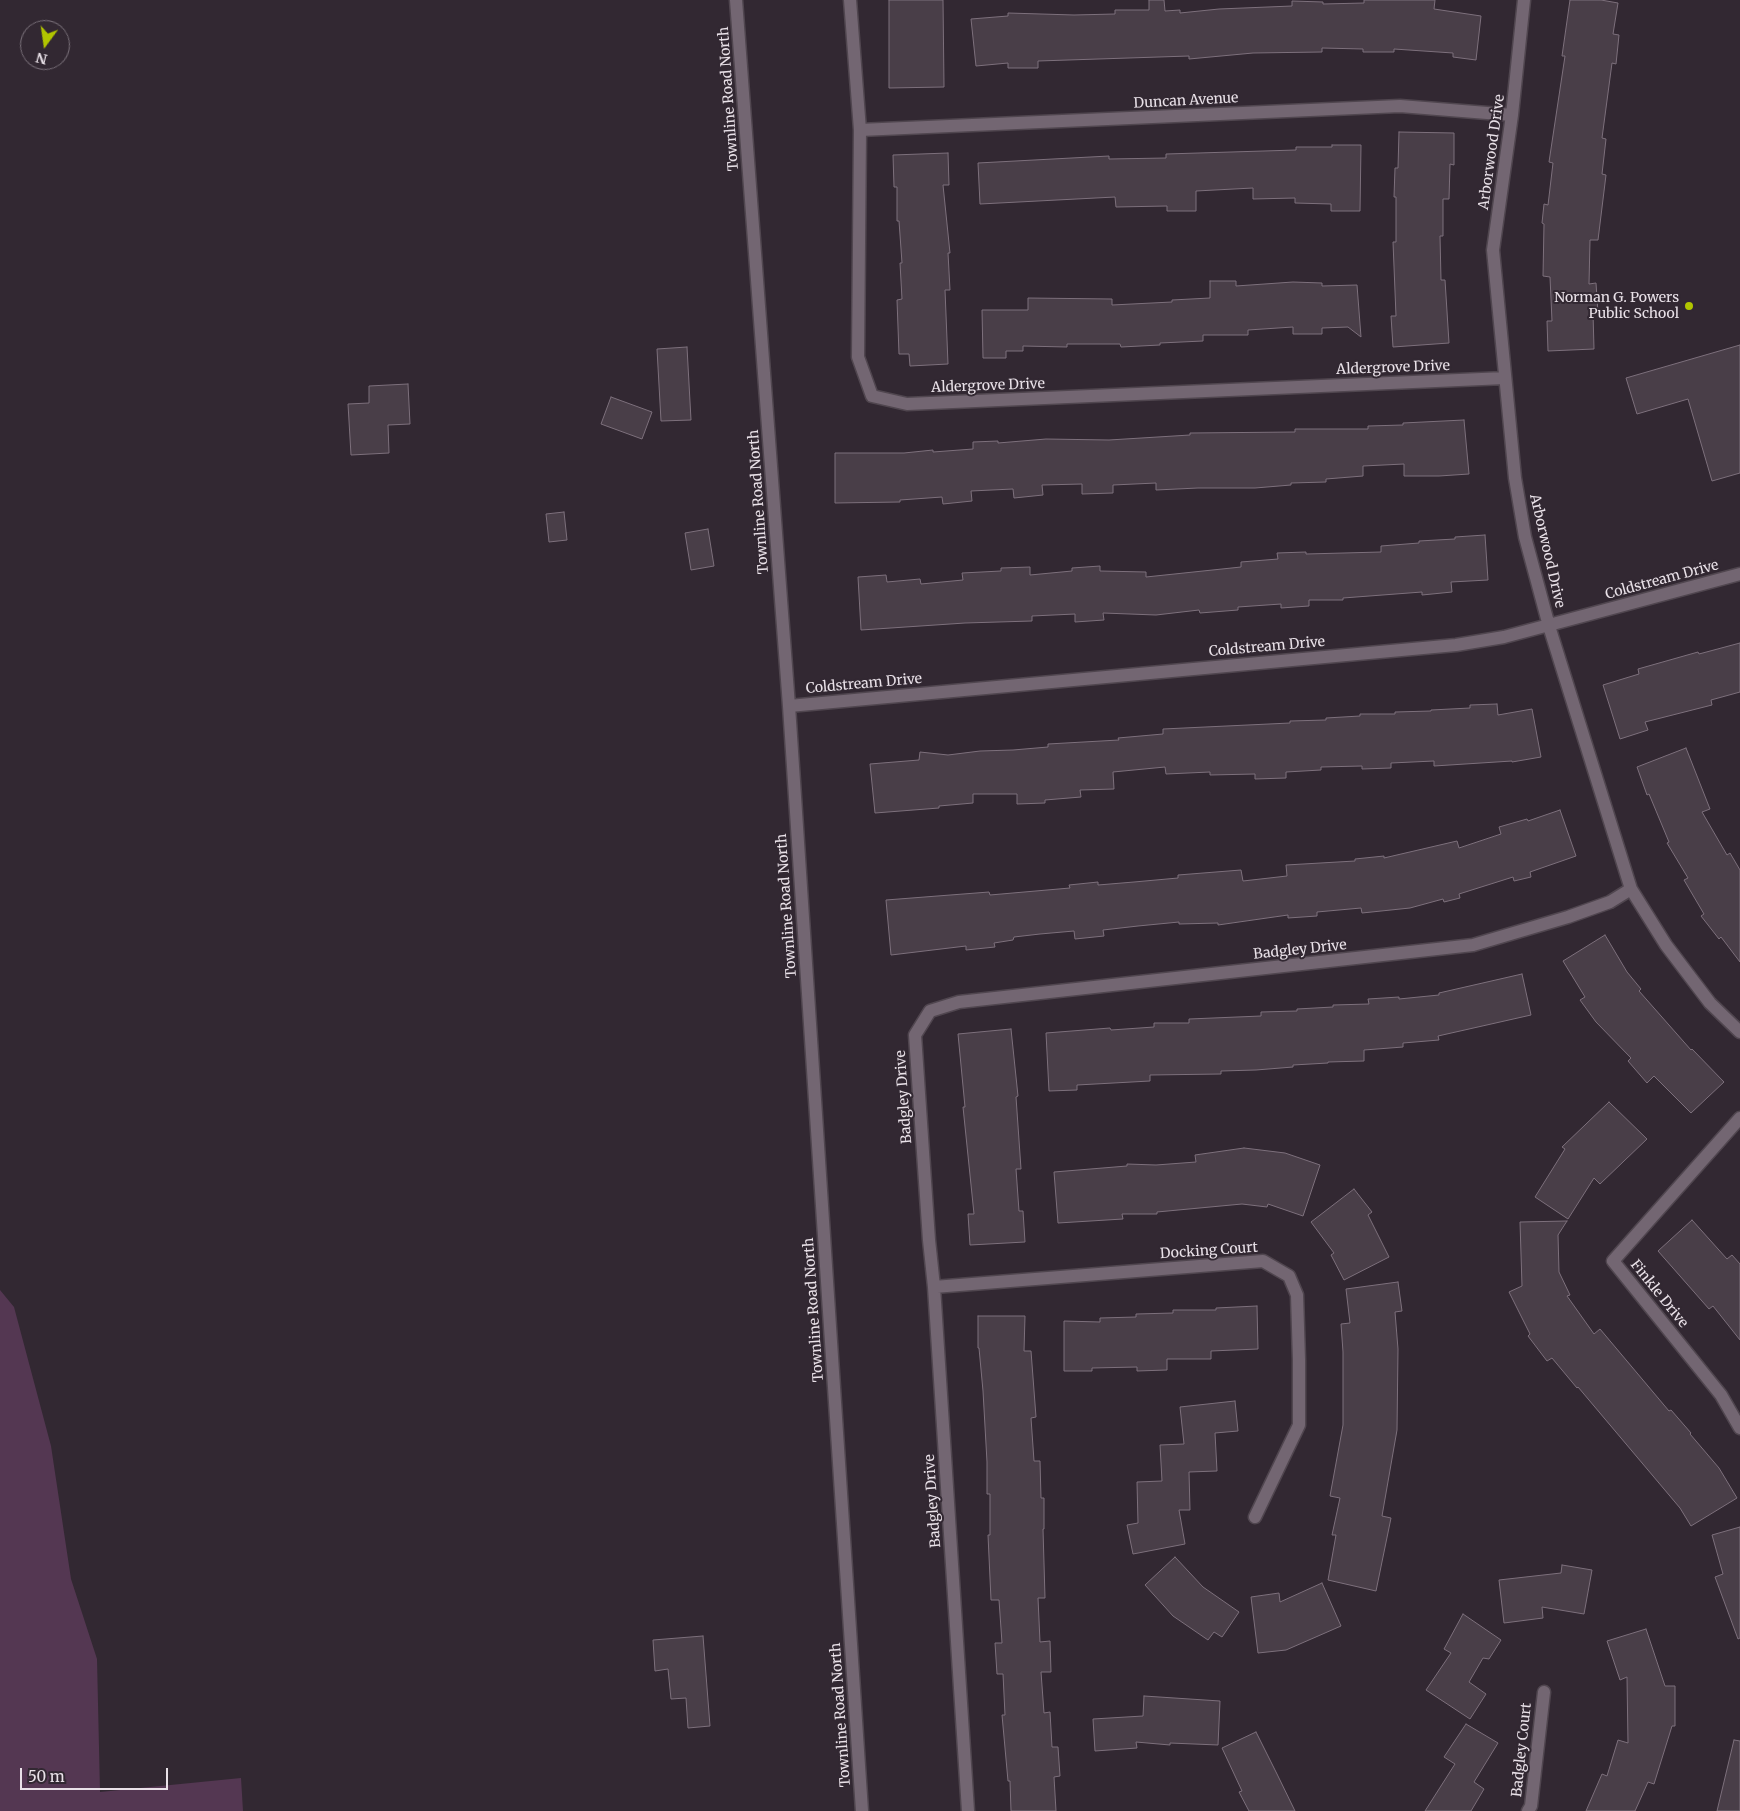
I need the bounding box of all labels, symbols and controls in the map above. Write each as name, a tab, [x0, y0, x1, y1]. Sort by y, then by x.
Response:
north arrow	[20, 20, 70, 70]
street label: Townline Road North	[716, 26, 742, 172]
text: N	[34, 49, 49, 69]
street label: Duncan Avenue	[1133, 90, 1239, 112]
street label: Arborwood Drive	[1476, 93, 1508, 211]
place label: Norman G. Powers Public School	[1554, 290, 1679, 322]
marker: Norman G. Powers Public School	[1683, 300, 1695, 312]
street label: Aldergrove Drive	[1336, 358, 1450, 378]
street label: Aldergrove Drive	[931, 376, 1045, 396]
street label: Townline Road North	[746, 429, 772, 575]
street label: Arborwood Drive	[1526, 492, 1568, 610]
street label: Coldstream Drive	[1604, 557, 1720, 603]
street label: Coldstream Drive	[1208, 634, 1326, 660]
street label: Coldstream Drive	[805, 671, 923, 697]
street label: Townline Road North	[774, 833, 800, 979]
street label: Badgley Drive	[1253, 937, 1347, 963]
street label: Badgley Drive	[892, 1050, 916, 1144]
street label: Townline Road North	[801, 1237, 827, 1383]
street label: Docking Court	[1159, 1239, 1259, 1263]
street label: Finkle Drive	[1627, 1257, 1691, 1331]
street label: Badgley Drive	[921, 1454, 945, 1548]
street label: Townline Road North	[828, 1642, 854, 1788]
street label: Badgley Court	[1509, 1702, 1535, 1798]
scale bar	[22, 1758, 170, 1790]
text: 50 m	[28, 1767, 65, 1786]

